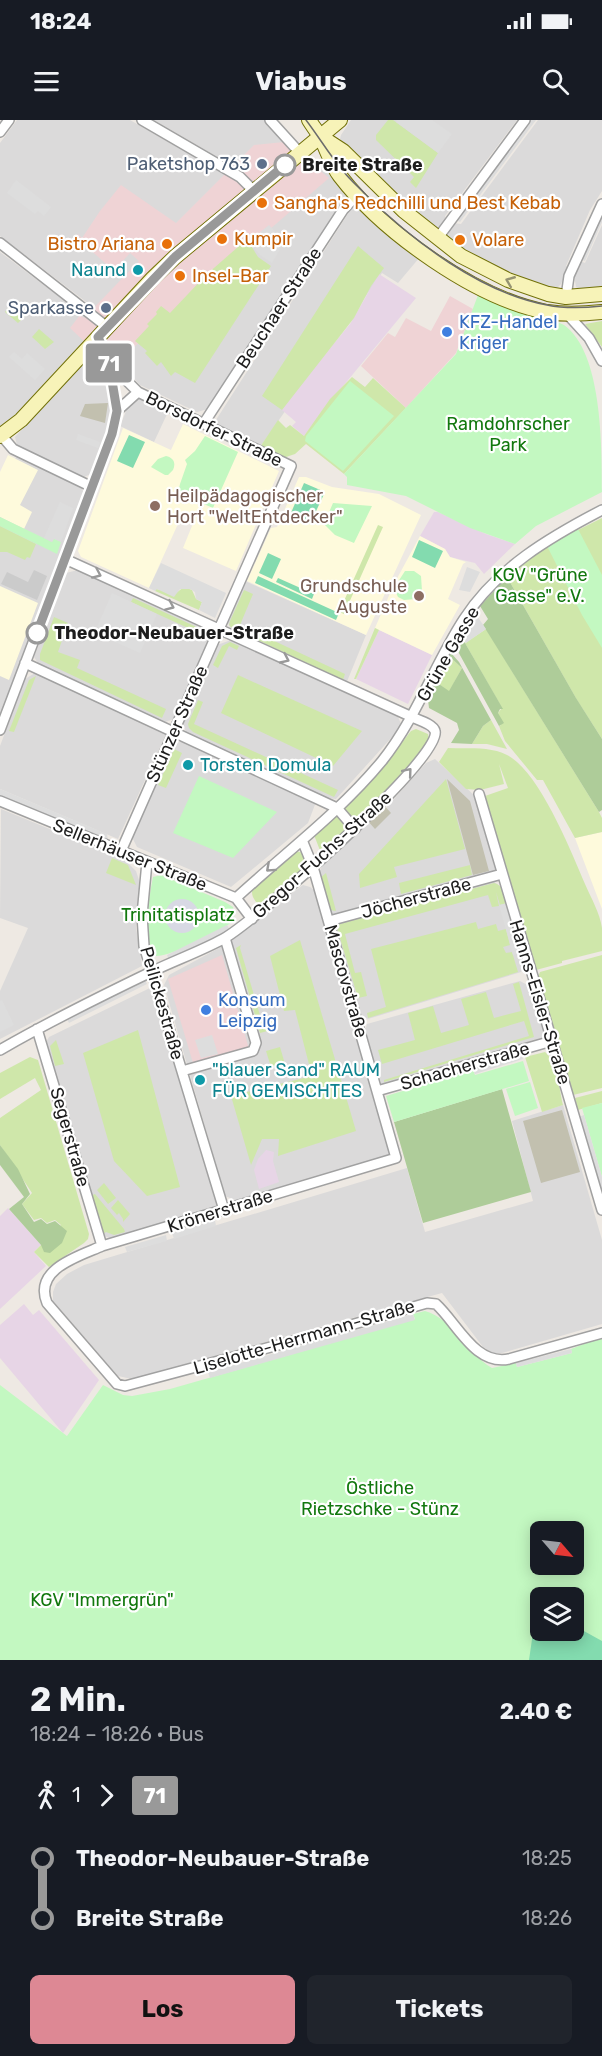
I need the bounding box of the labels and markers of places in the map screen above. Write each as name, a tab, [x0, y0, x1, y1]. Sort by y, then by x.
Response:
place label: Paketshop 763	[127, 153, 250, 175]
marker: Breite Straße	[274, 154, 296, 176]
place label: Breite Straße	[302, 154, 423, 176]
marker: Paketshop 763	[255, 157, 269, 171]
place label: Sangha's Redchilli und Best Kebab	[274, 192, 561, 214]
marker: Sangha's Redchilli und Best Kebab	[255, 196, 269, 210]
place label: Kumpir	[234, 228, 293, 250]
place label: Volare	[472, 229, 524, 251]
marker: Kumpir	[215, 232, 229, 246]
place label: Bistro Ariana	[47, 233, 155, 255]
marker: Volare	[453, 233, 467, 247]
marker: Bistro Ariana	[160, 237, 174, 251]
place label: Naund	[71, 259, 126, 281]
marker: Naund	[131, 263, 145, 277]
place label: Insel-Bar	[192, 265, 269, 287]
marker: Insel-Bar	[173, 269, 187, 283]
place label: Sparkasse	[8, 297, 94, 319]
marker: Sparkasse	[99, 301, 113, 315]
place label: KFZ-Handel Kriger	[459, 311, 558, 354]
marker: KFZ-Handel Kriger	[440, 325, 454, 339]
place label: Heilpädagogischer Hort "WeltEntdecker"	[167, 485, 343, 528]
marker: Heilpädagogischer Hort "WeltEntdecker"	[148, 499, 162, 513]
place label: Grundschule Auguste	[300, 575, 407, 618]
marker: Grundschule Auguste	[412, 589, 426, 603]
marker: Theodor-Neubauer-Straße	[26, 622, 48, 644]
place label: Theodor-Neubauer-Straße	[54, 622, 294, 644]
place label: Torsten Domula	[200, 754, 331, 776]
marker: Torsten Domula	[181, 758, 195, 772]
place label: Konsum Leipzig	[218, 989, 286, 1032]
marker: Konsum Leipzig	[199, 1003, 213, 1017]
place label: "blauer Sand" RAUM FÜR GEMISCHTES	[212, 1059, 380, 1102]
marker: "blauer Sand" RAUM FÜR GEMISCHTES	[193, 1073, 207, 1087]

